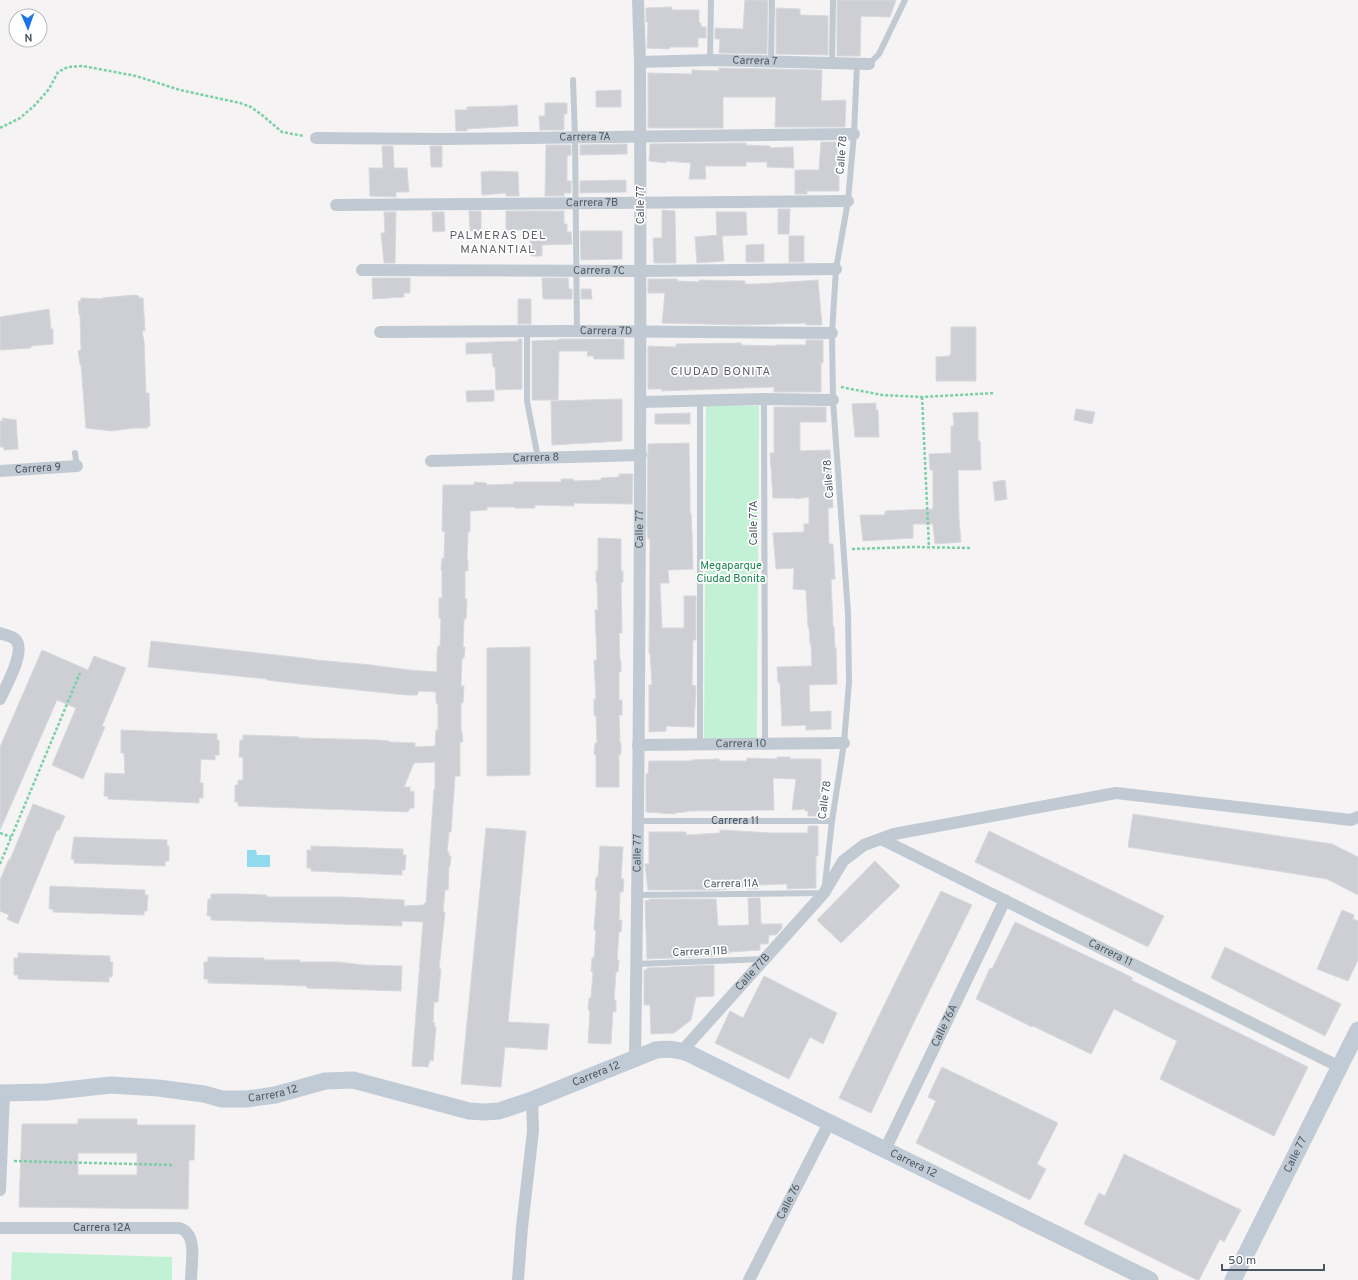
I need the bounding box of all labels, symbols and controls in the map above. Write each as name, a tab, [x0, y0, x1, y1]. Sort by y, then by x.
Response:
north arrow	[8, 8, 48, 48]
text: N	[24, 30, 33, 44]
street label: Carrera 7	[732, 54, 778, 69]
street label: Carrera 7A	[559, 130, 611, 145]
street label: Calle 78	[833, 135, 851, 175]
street label: Calle 77	[634, 185, 648, 224]
street label: Carrera 7B	[566, 196, 618, 210]
district label: PALMERAS DEL MANANTIAL	[449, 228, 547, 258]
street label: Carrera 7C	[573, 264, 625, 278]
street label: Carrera 7D	[580, 324, 632, 338]
district label: CIUDAD BONITA	[671, 364, 772, 380]
street label: Carrera 8	[513, 450, 559, 466]
street label: Calle 78	[821, 459, 837, 499]
street label: Carrera 9	[14, 460, 62, 477]
street label: Calle 77A	[747, 501, 761, 545]
street label: Calle 77	[633, 509, 647, 548]
park label: Megaparque Ciudad Bonita	[696, 559, 766, 586]
street label: Carrera 10	[715, 737, 767, 751]
street label: Calle 78	[815, 780, 835, 820]
street label: Carrera 11	[711, 814, 759, 828]
street label: Calle 77	[630, 833, 645, 872]
street label: Carrera 11A	[703, 877, 759, 891]
street label: Carrera 11	[1086, 936, 1135, 970]
street label: Carrera 11B	[672, 944, 728, 960]
street label: Calle 77B	[732, 950, 773, 994]
street label: Calle 76A	[928, 1002, 961, 1049]
street label: Carrera 12	[570, 1058, 622, 1090]
street label: Carrera 12	[247, 1082, 299, 1106]
street label: Calle 77	[1281, 1134, 1311, 1175]
street label: Carrera 12	[888, 1146, 939, 1181]
street label: Calle 76	[774, 1181, 804, 1222]
street label: Carrera 12A	[73, 1221, 131, 1235]
scale bar	[1222, 1246, 1324, 1272]
text: 50 m	[1228, 1253, 1256, 1269]

